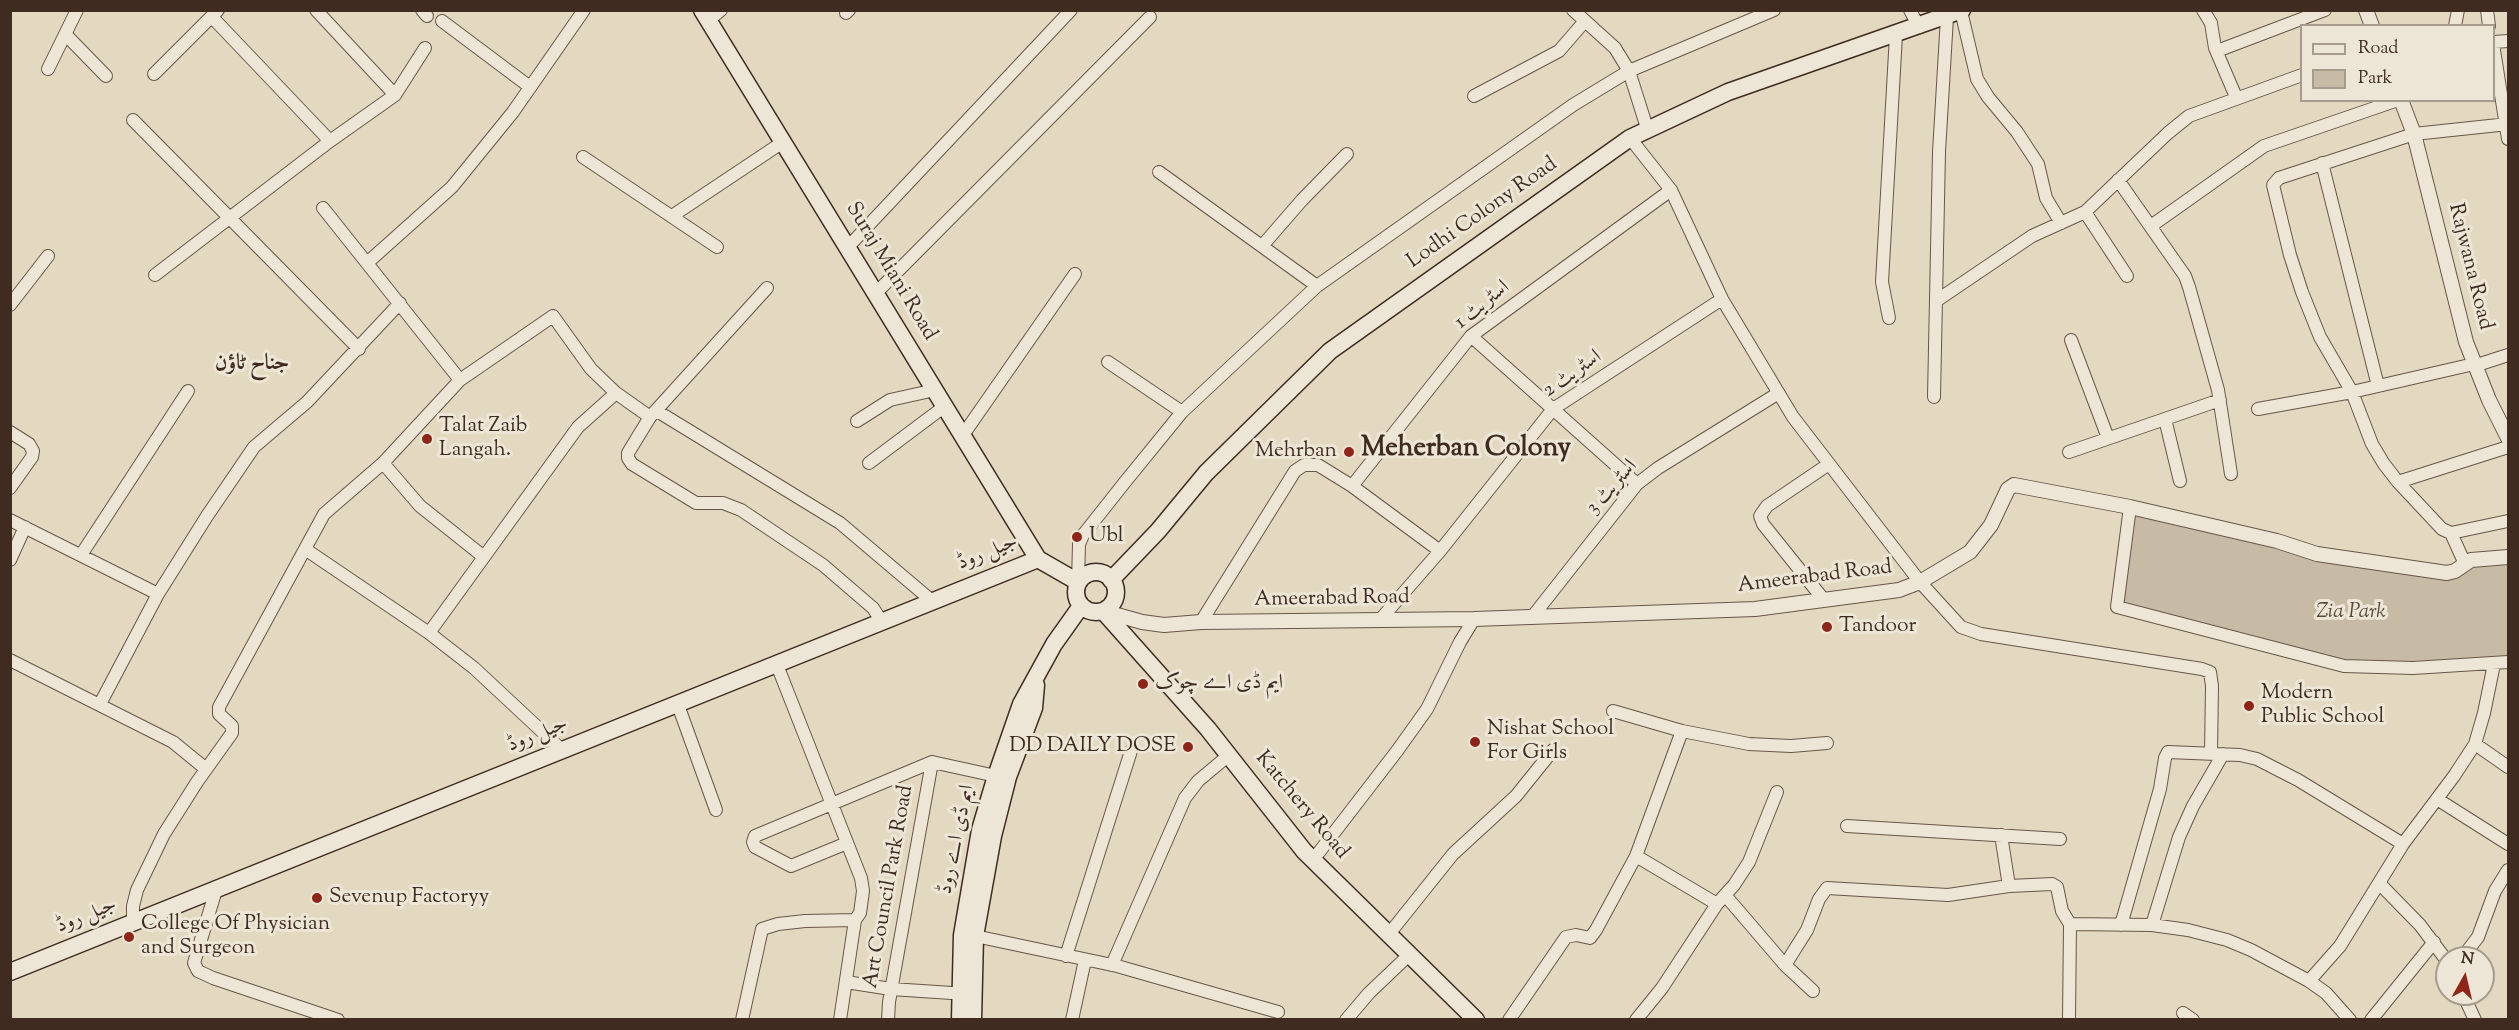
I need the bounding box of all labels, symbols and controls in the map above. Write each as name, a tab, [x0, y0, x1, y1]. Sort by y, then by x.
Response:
legend	[2300, 24, 2495, 102]
text: Road	[2358, 36, 2398, 62]
text: Park	[2358, 66, 2392, 92]
street label: Lodhi Colony Road	[1403, 153, 1563, 275]
street label: Suraj Miani Road	[839, 198, 941, 346]
street label: Rajwana Road	[2441, 201, 2497, 333]
street label: اسٹریٹ 1	[1450, 276, 1516, 336]
street label: اسٹریٹ 2	[1539, 346, 1607, 404]
district label: جناح ٹاؤن	[215, 352, 289, 378]
place label: Talat Zaib Langah.	[439, 414, 527, 464]
marker: Talat Zaib Langah.	[420, 432, 434, 446]
district label: Meherban Colony	[1361, 434, 1571, 466]
place label: Mehrban	[1255, 439, 1337, 465]
marker: Mehrban	[1342, 445, 1356, 459]
street label: اسٹریٹ 3	[1582, 455, 1644, 521]
place label: Ubl	[1089, 524, 1124, 550]
street label: جیل روڈ	[954, 530, 1022, 578]
marker: Ubl	[1070, 530, 1084, 544]
street label: Ameerabad Road	[1736, 556, 1894, 600]
street label: Ameerabad Road	[1254, 586, 1410, 614]
park label: Zia Park	[2316, 600, 2386, 626]
place label: Tandoor	[1839, 614, 1916, 640]
marker: Tandoor	[1820, 620, 1834, 634]
place label: ایم ڈی اے چوک	[1155, 671, 1283, 697]
marker: ایم ڈی اے چوک	[1136, 677, 1150, 691]
place label: Modern Public School	[2261, 681, 2384, 731]
marker: Modern Public School	[2242, 699, 2256, 713]
street label: جیل روڈ	[504, 712, 572, 760]
place label: Nishat School For Girls	[1487, 717, 1614, 767]
place label: DD DAILY DOSE	[1009, 734, 1176, 760]
marker: Nishat School For Girls	[1468, 735, 1482, 749]
marker: DD DAILY DOSE	[1181, 740, 1195, 754]
street label: Katchery Road	[1249, 747, 1353, 865]
street label: Art Council Park Road	[860, 783, 920, 991]
street label: ایم ڈی اے روڈ	[934, 783, 982, 897]
place label: Sevenup Factoryy	[329, 885, 489, 911]
marker: Sevenup Factoryy	[310, 891, 324, 905]
street label: جیل روڈ	[53, 893, 121, 941]
place label: College Of Physician and Surgeon	[141, 912, 330, 962]
marker: College Of Physician and Surgeon	[122, 930, 136, 944]
north arrow	[2435, 946, 2495, 1006]
text: N	[2459, 947, 2475, 972]

